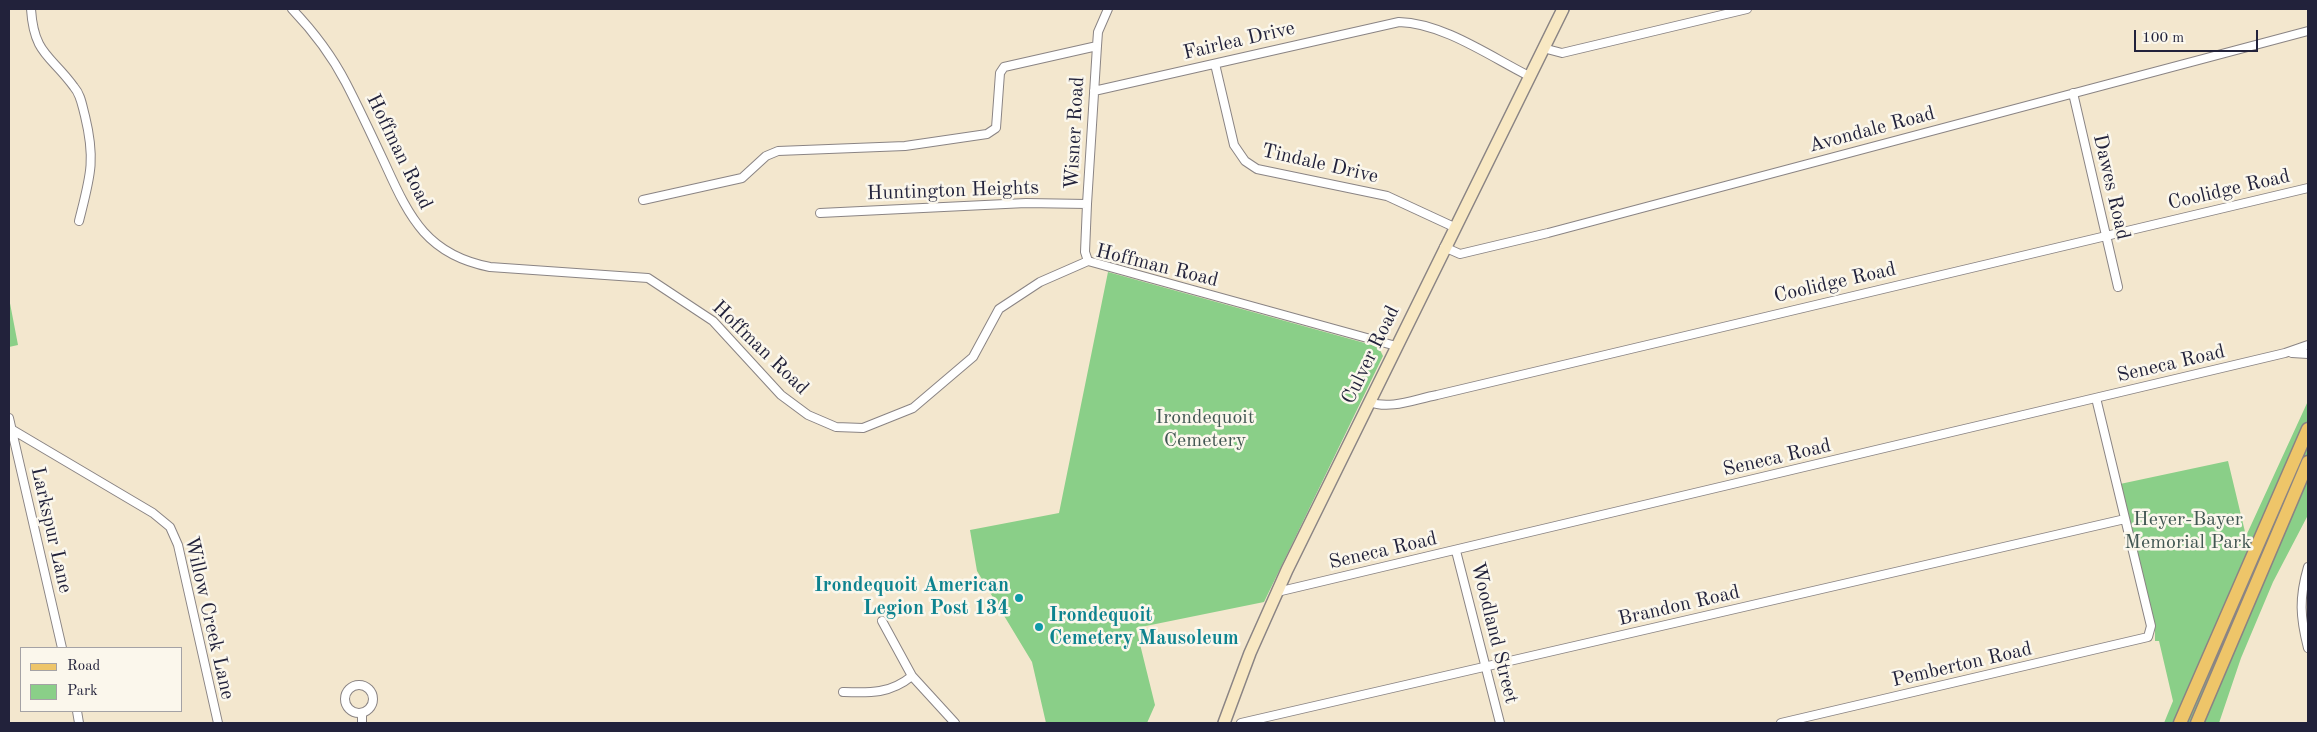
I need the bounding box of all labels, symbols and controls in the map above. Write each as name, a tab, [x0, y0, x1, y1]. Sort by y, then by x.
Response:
street label: Fairlea Drive	[1181, 17, 1297, 65]
scale bar	[2137, 20, 2261, 52]
text: 100 m	[2142, 31, 2184, 46]
street label: Wisner Road	[1060, 76, 1090, 190]
street label: Hoffman Road	[361, 90, 437, 214]
street label: Avondale Road	[1806, 102, 1938, 158]
street label: Dawes Road	[2087, 132, 2135, 242]
street label: Tindale Drive	[1259, 139, 1381, 189]
street label: Coolidge Road	[2166, 164, 2292, 216]
street label: Huntington Heights	[866, 176, 1040, 206]
street label: Hoffman Road	[1093, 239, 1221, 293]
street label: Coolidge Road	[1772, 257, 1898, 309]
street label: Hoffman Road	[706, 296, 814, 400]
street label: Culver Road	[1337, 302, 1405, 408]
street label: Seneca Road	[2115, 340, 2227, 388]
park label: Irondequoit Cemetery	[1155, 406, 1255, 453]
street label: Seneca Road	[1721, 434, 1833, 482]
street label: Larkspur Lane	[25, 465, 77, 595]
park label: Heyer-Bayer Memorial Park	[2124, 508, 2252, 555]
street label: Seneca Road	[1327, 527, 1439, 575]
street label: Willow Creek Lane	[179, 534, 239, 702]
street label: Woodland Street	[1465, 560, 1523, 706]
place label: Irondequoit American Legion Post 134	[814, 574, 1009, 621]
street label: Brandon Road	[1616, 580, 1742, 632]
marker: Irondequoit American Legion Post 134	[1013, 592, 1025, 604]
place label: Irondequoit Cemetery Mausoleum	[1049, 604, 1239, 651]
marker: Irondequoit Cemetery Mausoleum	[1033, 621, 1045, 633]
street label: Pemberton Road	[1890, 637, 2034, 693]
legend	[20, 647, 182, 712]
text: Road	[67, 659, 100, 674]
text: Park	[67, 684, 98, 699]

